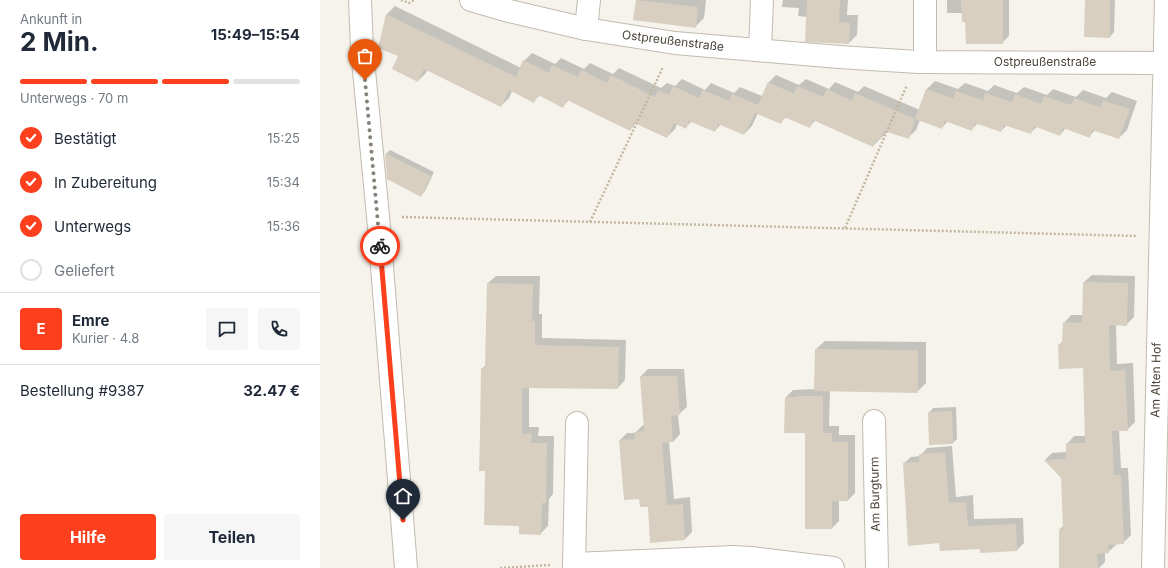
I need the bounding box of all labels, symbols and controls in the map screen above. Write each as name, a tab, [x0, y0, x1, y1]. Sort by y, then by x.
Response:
text: Ankunft in	[20, 11, 82, 27]
text: 15:49–15:54	[211, 25, 300, 44]
text: 2 Min.	[20, 26, 99, 57]
street label: Ostpreußenstraße	[621, 27, 725, 54]
pin	[348, 39, 382, 80]
icon: bag	[354, 45, 376, 67]
street label: Ostpreußenstraße	[994, 54, 1096, 69]
text: Unterwegs · 70 m	[20, 90, 128, 106]
icon: check	[20, 127, 42, 149]
text: Bestätigt	[54, 129, 117, 148]
text: 15:25	[267, 130, 300, 146]
icon: check	[20, 171, 42, 193]
text: In Zubereitung	[54, 173, 157, 192]
text: 15:34	[267, 174, 300, 190]
icon: check	[20, 215, 42, 237]
text: Unterwegs	[54, 217, 131, 236]
text: 15:36	[267, 218, 300, 234]
courier	[360, 226, 400, 266]
icon: bike	[369, 235, 391, 257]
text: Geliefert	[54, 261, 115, 280]
button: chat	[206, 308, 248, 350]
button: phone	[258, 308, 300, 350]
text: Emre	[72, 311, 109, 330]
text: E	[36, 319, 46, 338]
text: Kurier · 4.8	[72, 330, 139, 346]
street label: Am Alten Hof	[1147, 342, 1164, 418]
text: Bestellung #9387	[20, 381, 144, 400]
text: 32.47 €	[243, 381, 300, 400]
street label: Am Burgturm	[866, 456, 883, 532]
pin	[386, 479, 420, 520]
icon: home	[392, 485, 414, 507]
button: Hilfe	[20, 514, 156, 560]
button: Teilen	[164, 514, 300, 560]

